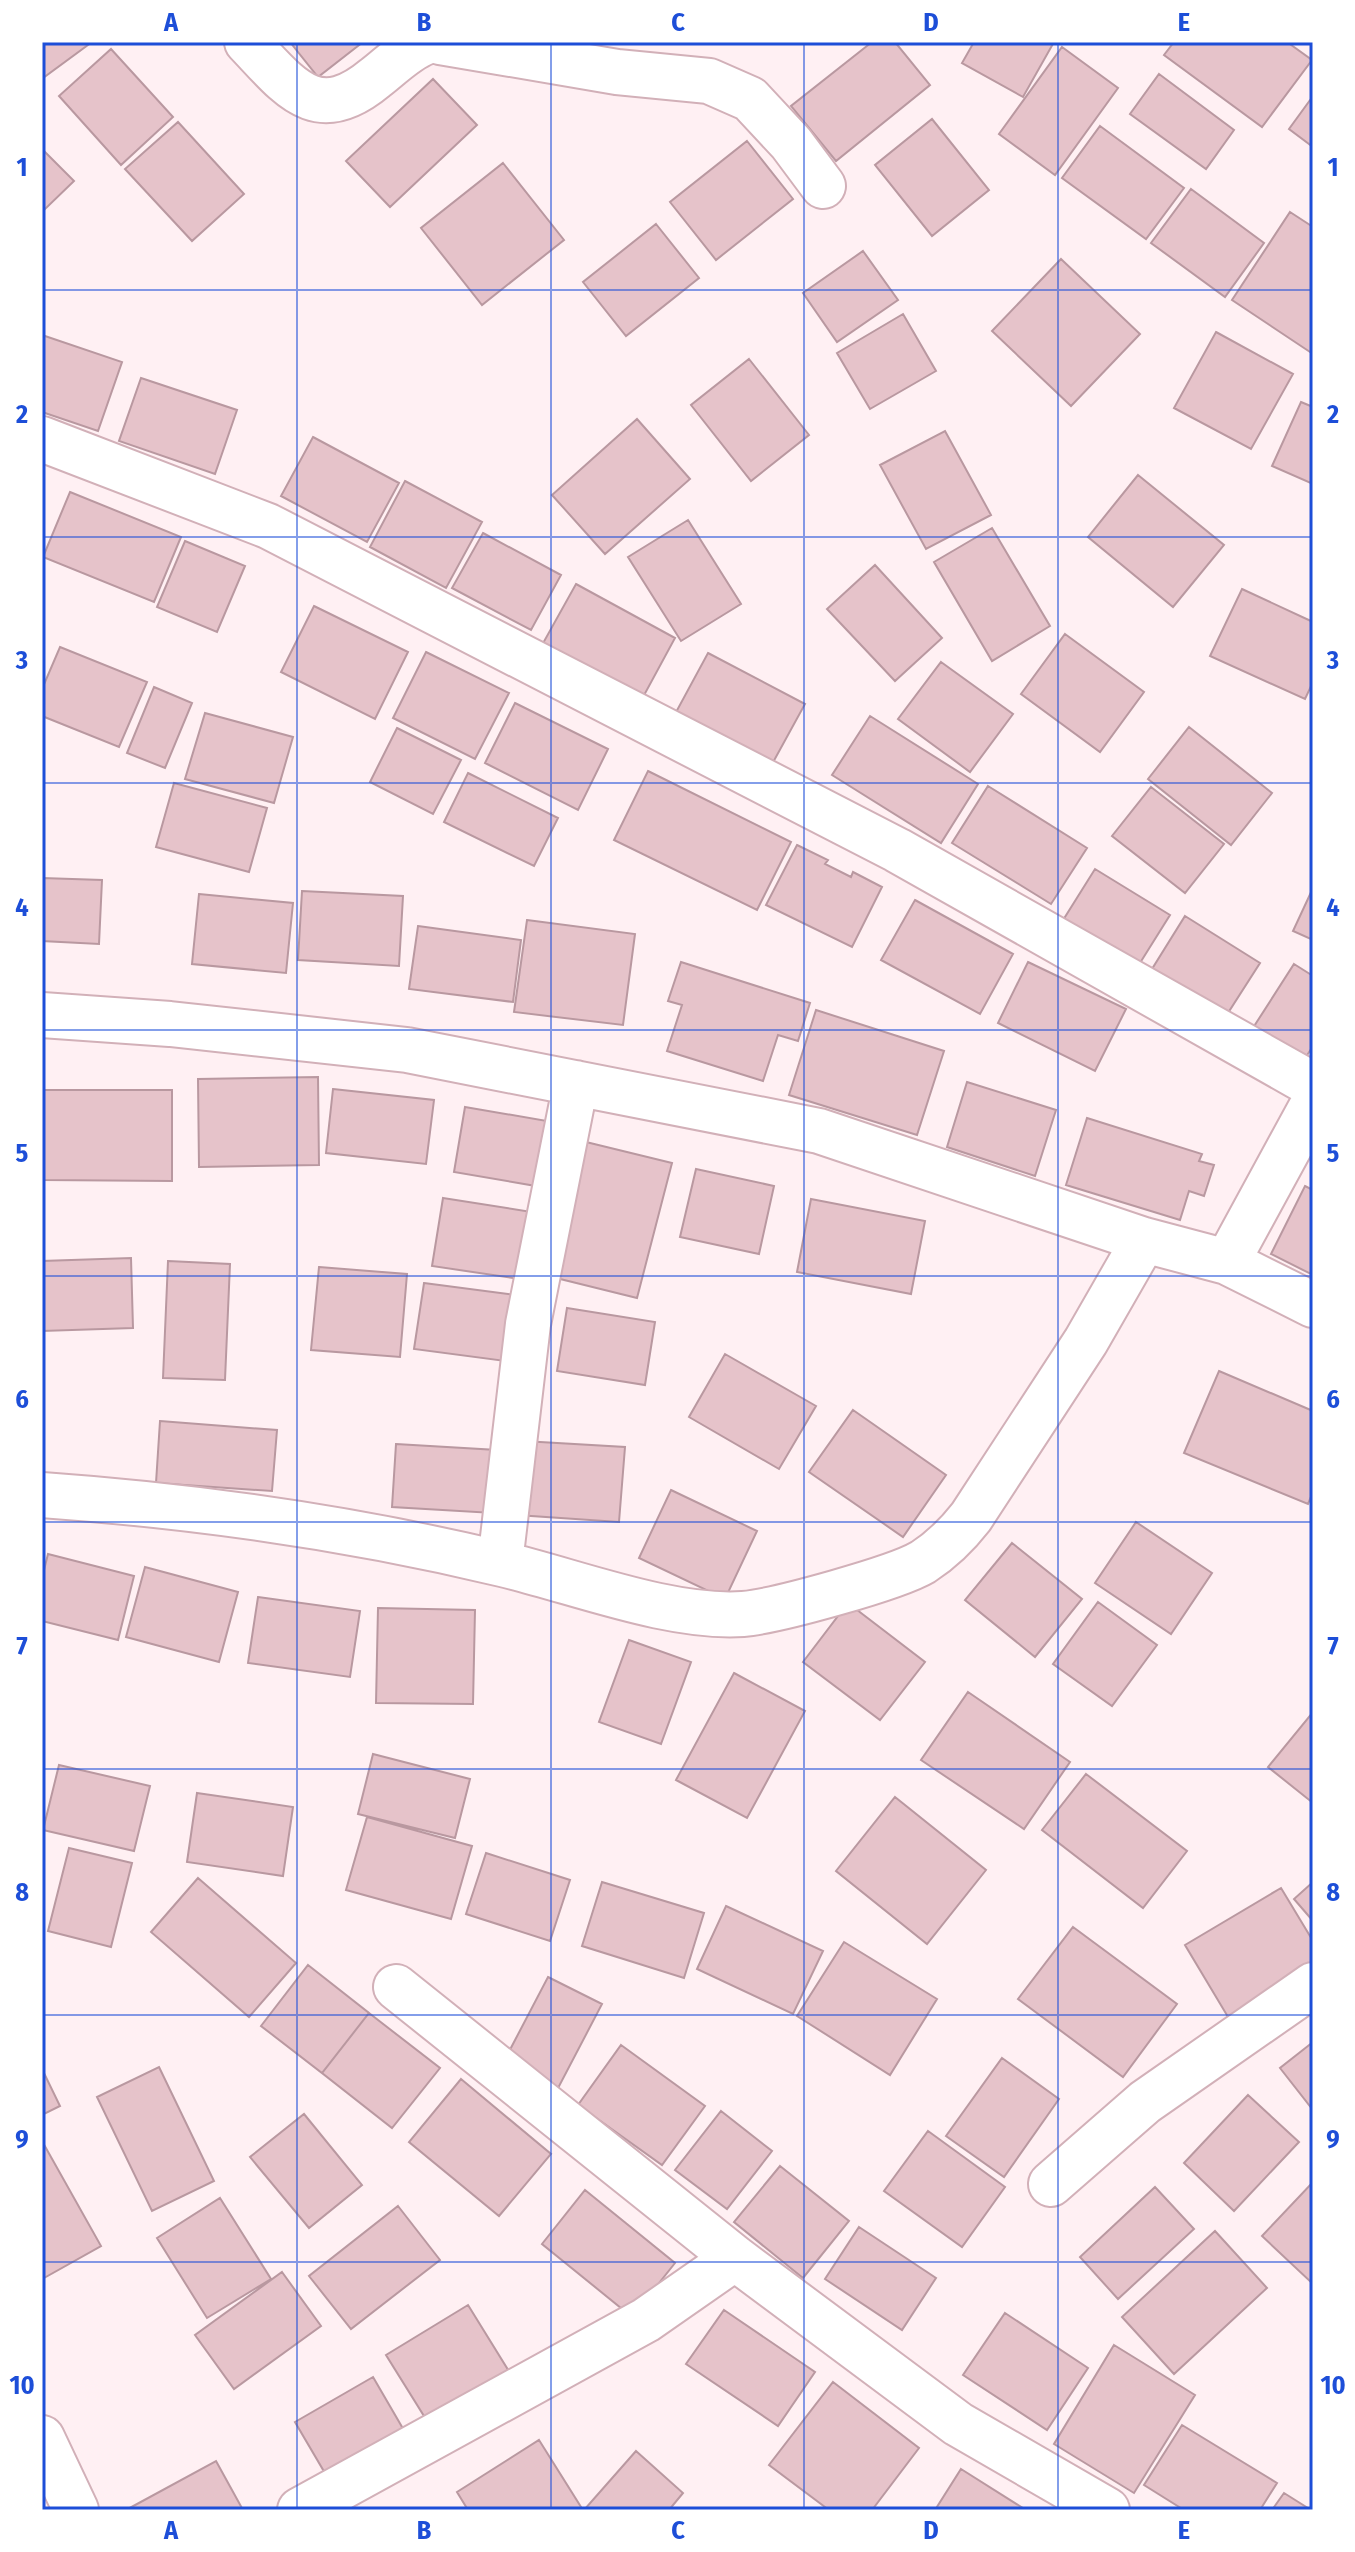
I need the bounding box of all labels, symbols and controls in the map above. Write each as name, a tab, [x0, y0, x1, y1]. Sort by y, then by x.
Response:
text: A	[163, 7, 179, 38]
text: B	[417, 7, 432, 38]
text: C	[671, 7, 685, 38]
text: D	[923, 7, 939, 38]
text: E	[1178, 7, 1190, 38]
text: 1	[17, 152, 28, 183]
text: 1	[1328, 152, 1339, 183]
text: 2	[15, 399, 28, 430]
text: 2	[1326, 399, 1339, 430]
text: 3	[15, 645, 28, 676]
text: 3	[1326, 645, 1339, 676]
text: 4	[15, 892, 29, 923]
text: 4	[1326, 892, 1340, 923]
text: 5	[16, 1138, 29, 1169]
text: 5	[1327, 1138, 1340, 1169]
text: 6	[15, 1384, 29, 1415]
text: 6	[1326, 1384, 1340, 1415]
text: 7	[16, 1631, 28, 1662]
text: 7	[1327, 1631, 1339, 1662]
text: 8	[15, 1877, 29, 1908]
text: 8	[1326, 1877, 1340, 1908]
text: 9	[15, 2124, 29, 2155]
text: 9	[1326, 2124, 1340, 2155]
text: 10	[9, 2370, 35, 2401]
text: 10	[1320, 2370, 1346, 2401]
text: A	[163, 2515, 179, 2546]
text: B	[417, 2515, 432, 2546]
text: C	[671, 2515, 685, 2546]
text: D	[923, 2515, 939, 2546]
text: E	[1178, 2515, 1190, 2546]

